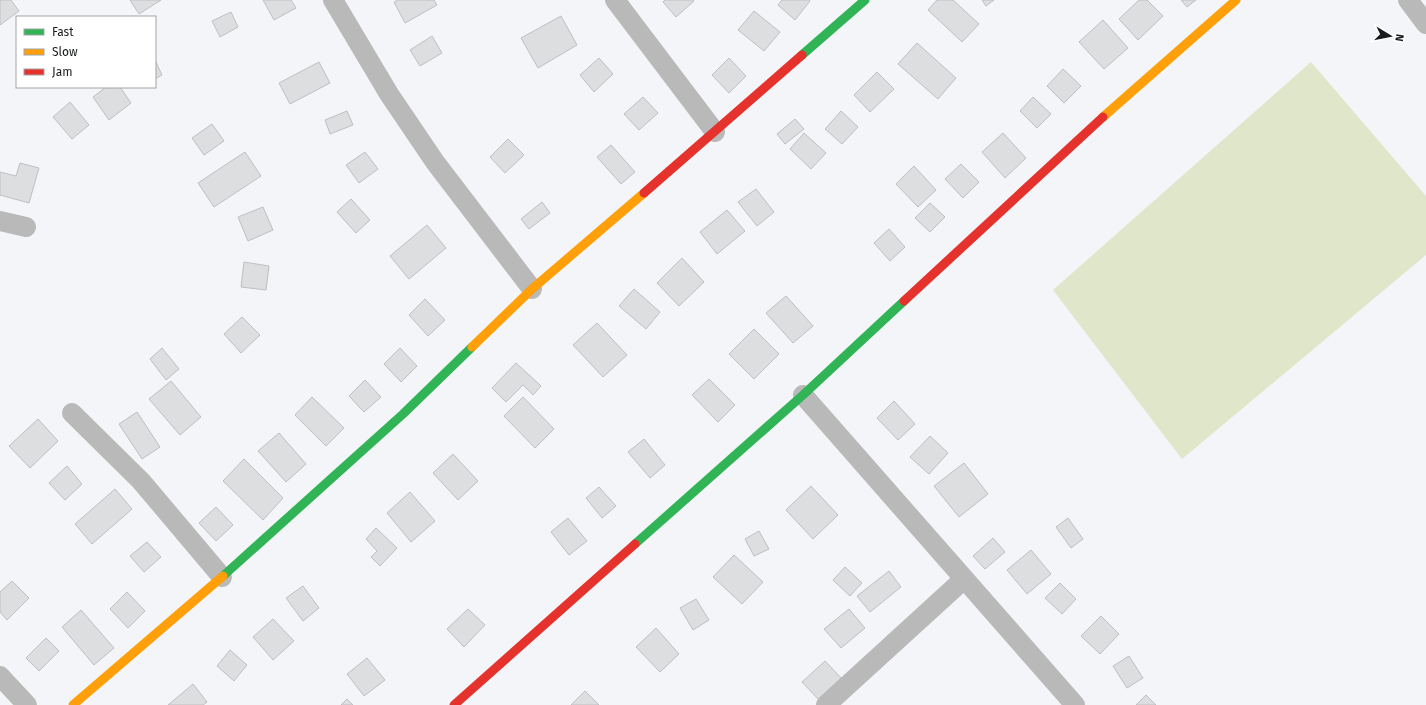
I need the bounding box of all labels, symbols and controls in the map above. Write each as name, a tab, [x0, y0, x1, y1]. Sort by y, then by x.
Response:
legend	[16, 16, 156, 88]
north arrow	[1370, 16, 1410, 56]
text: Fast	[52, 25, 74, 39]
text: N	[1392, 33, 1406, 42]
text: Slow	[52, 45, 78, 59]
text: Jam	[52, 65, 72, 79]

